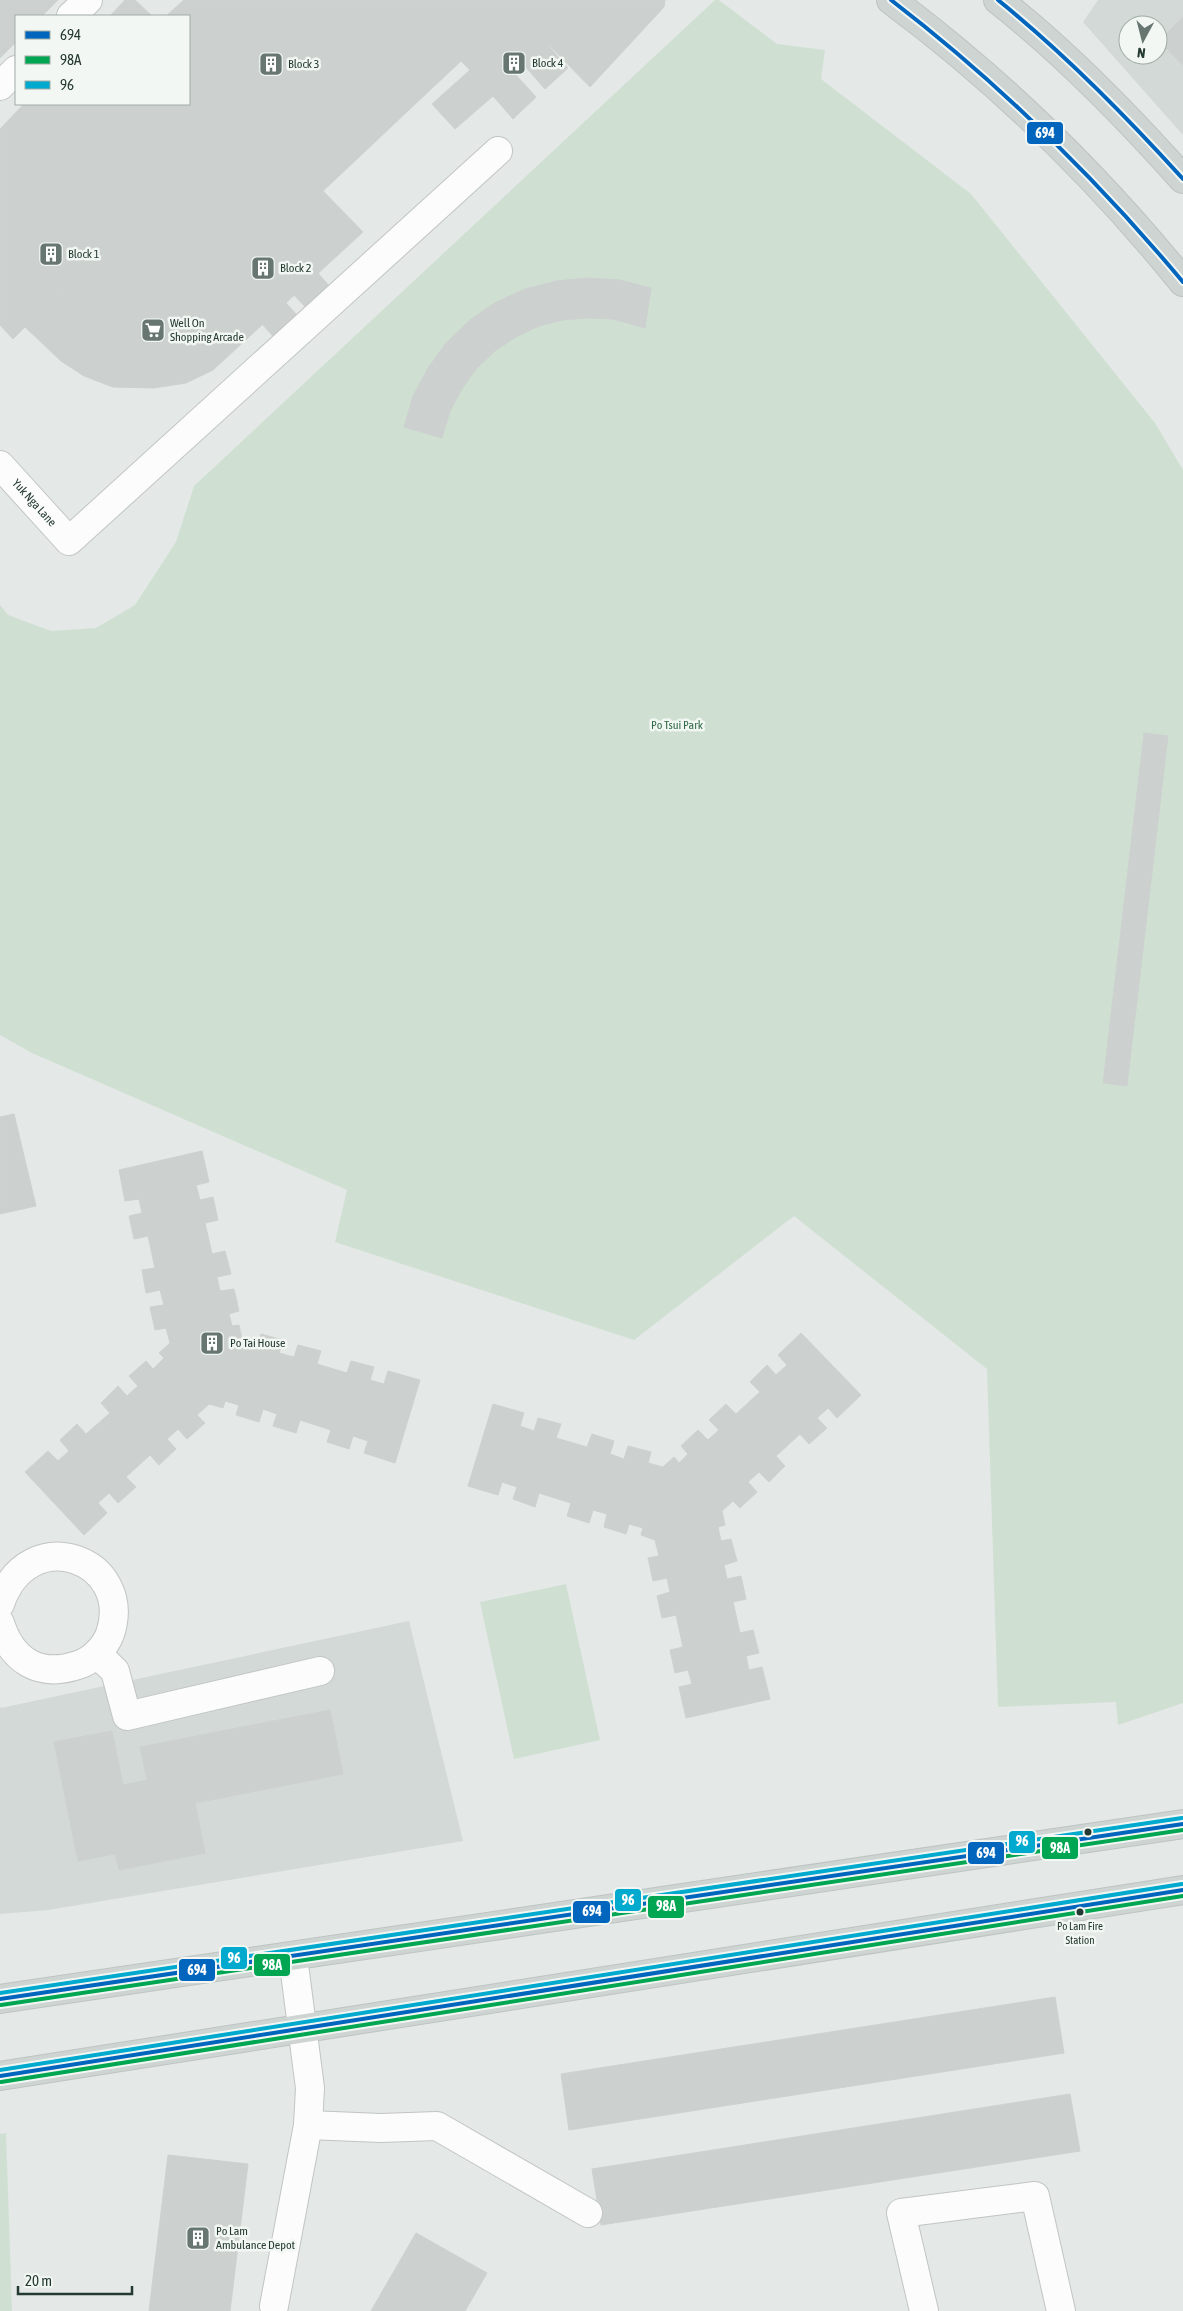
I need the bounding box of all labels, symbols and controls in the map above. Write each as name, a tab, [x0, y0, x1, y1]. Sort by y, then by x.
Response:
legend	[15, 15, 190, 105]
north arrow	[1118, 15, 1168, 65]
text: 694	[60, 26, 81, 43]
text: N	[1136, 44, 1146, 61]
building icon: Block 4	[501, 50, 527, 76]
text: 98A	[60, 51, 82, 68]
building icon: Block 3	[258, 51, 284, 77]
place label: Block 4	[532, 56, 564, 70]
place label: Block 3	[288, 57, 319, 71]
text: 96	[60, 76, 74, 93]
line badge: 694	[1026, 121, 1064, 145]
text: 694	[1035, 125, 1055, 141]
building icon: Block 1	[38, 241, 64, 267]
place label: Block 1	[68, 247, 100, 261]
building icon: Block 2	[250, 255, 276, 281]
place label: Block 2	[280, 261, 311, 275]
place label: Well On Shopping Arcade	[170, 316, 244, 344]
supermarket icon: Well On Shopping Arcade	[140, 317, 166, 343]
street label: Yuk Nga Lane	[9, 476, 59, 529]
park label: Po Tsui Park	[651, 718, 704, 732]
building icon: Po Tai House	[199, 1330, 225, 1356]
place label: Po Tai House	[230, 1336, 286, 1350]
unlabelled marker	[1083, 1827, 1093, 1837]
line badge: 96	[1008, 1830, 1036, 1854]
text: 96	[1015, 1833, 1029, 1849]
line badge: 98A	[1041, 1836, 1079, 1860]
text: 98A	[1050, 1840, 1070, 1856]
line badge: 694	[967, 1841, 1005, 1865]
text: 694	[976, 1845, 996, 1861]
line badge: 96	[614, 1888, 642, 1912]
text: 96	[621, 1892, 635, 1908]
line badge: 98A	[647, 1895, 685, 1919]
text: 98A	[656, 1898, 676, 1914]
line badge: 694	[572, 1900, 611, 1924]
text: 694	[582, 1903, 602, 1919]
marker: Po Lam Fire Station	[1075, 1907, 1085, 1917]
place label: Po Lam Fire Station	[1057, 1920, 1103, 1946]
line badge: 96	[220, 1946, 248, 1970]
text: 96	[227, 1950, 241, 1966]
line badge: 98A	[253, 1953, 291, 1977]
text: 98A	[262, 1957, 282, 1973]
line badge: 694	[178, 1958, 216, 1982]
text: 694	[187, 1962, 207, 1978]
place label: Po Lam Ambulance Depot	[216, 2224, 296, 2252]
building icon: Po Lam Ambulance Depot	[185, 2225, 211, 2251]
scale bar	[18, 2264, 131, 2296]
text: 20 m	[25, 2272, 52, 2289]

